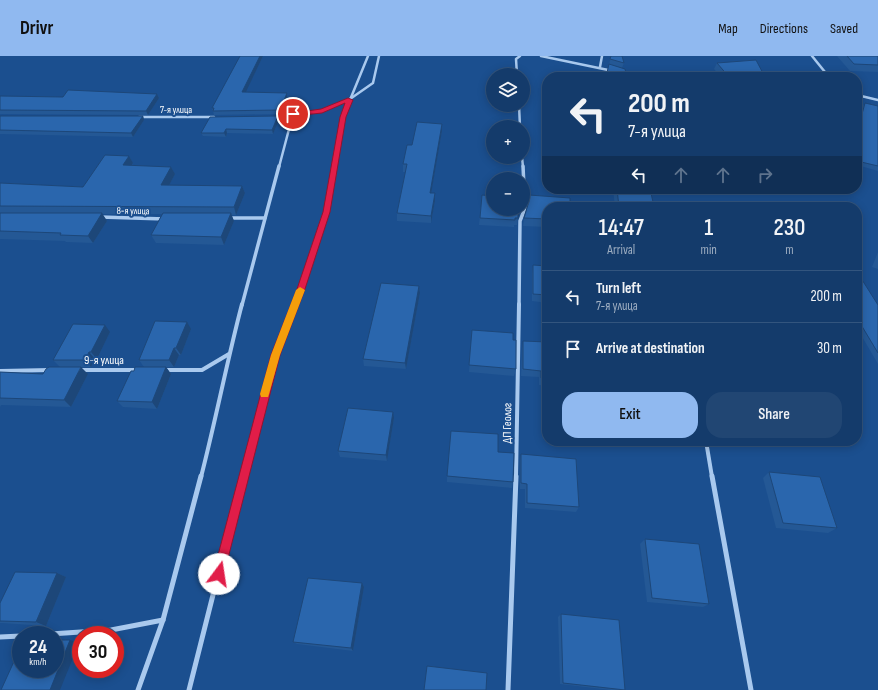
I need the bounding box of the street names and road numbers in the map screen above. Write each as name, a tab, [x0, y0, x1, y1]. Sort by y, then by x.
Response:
street label: 7-я улица	[160, 104, 192, 116]
street label: 8-я улица	[116, 205, 150, 217]
street label: 9-я улица	[84, 353, 124, 368]
street label: ДП Геолог	[500, 403, 515, 444]

